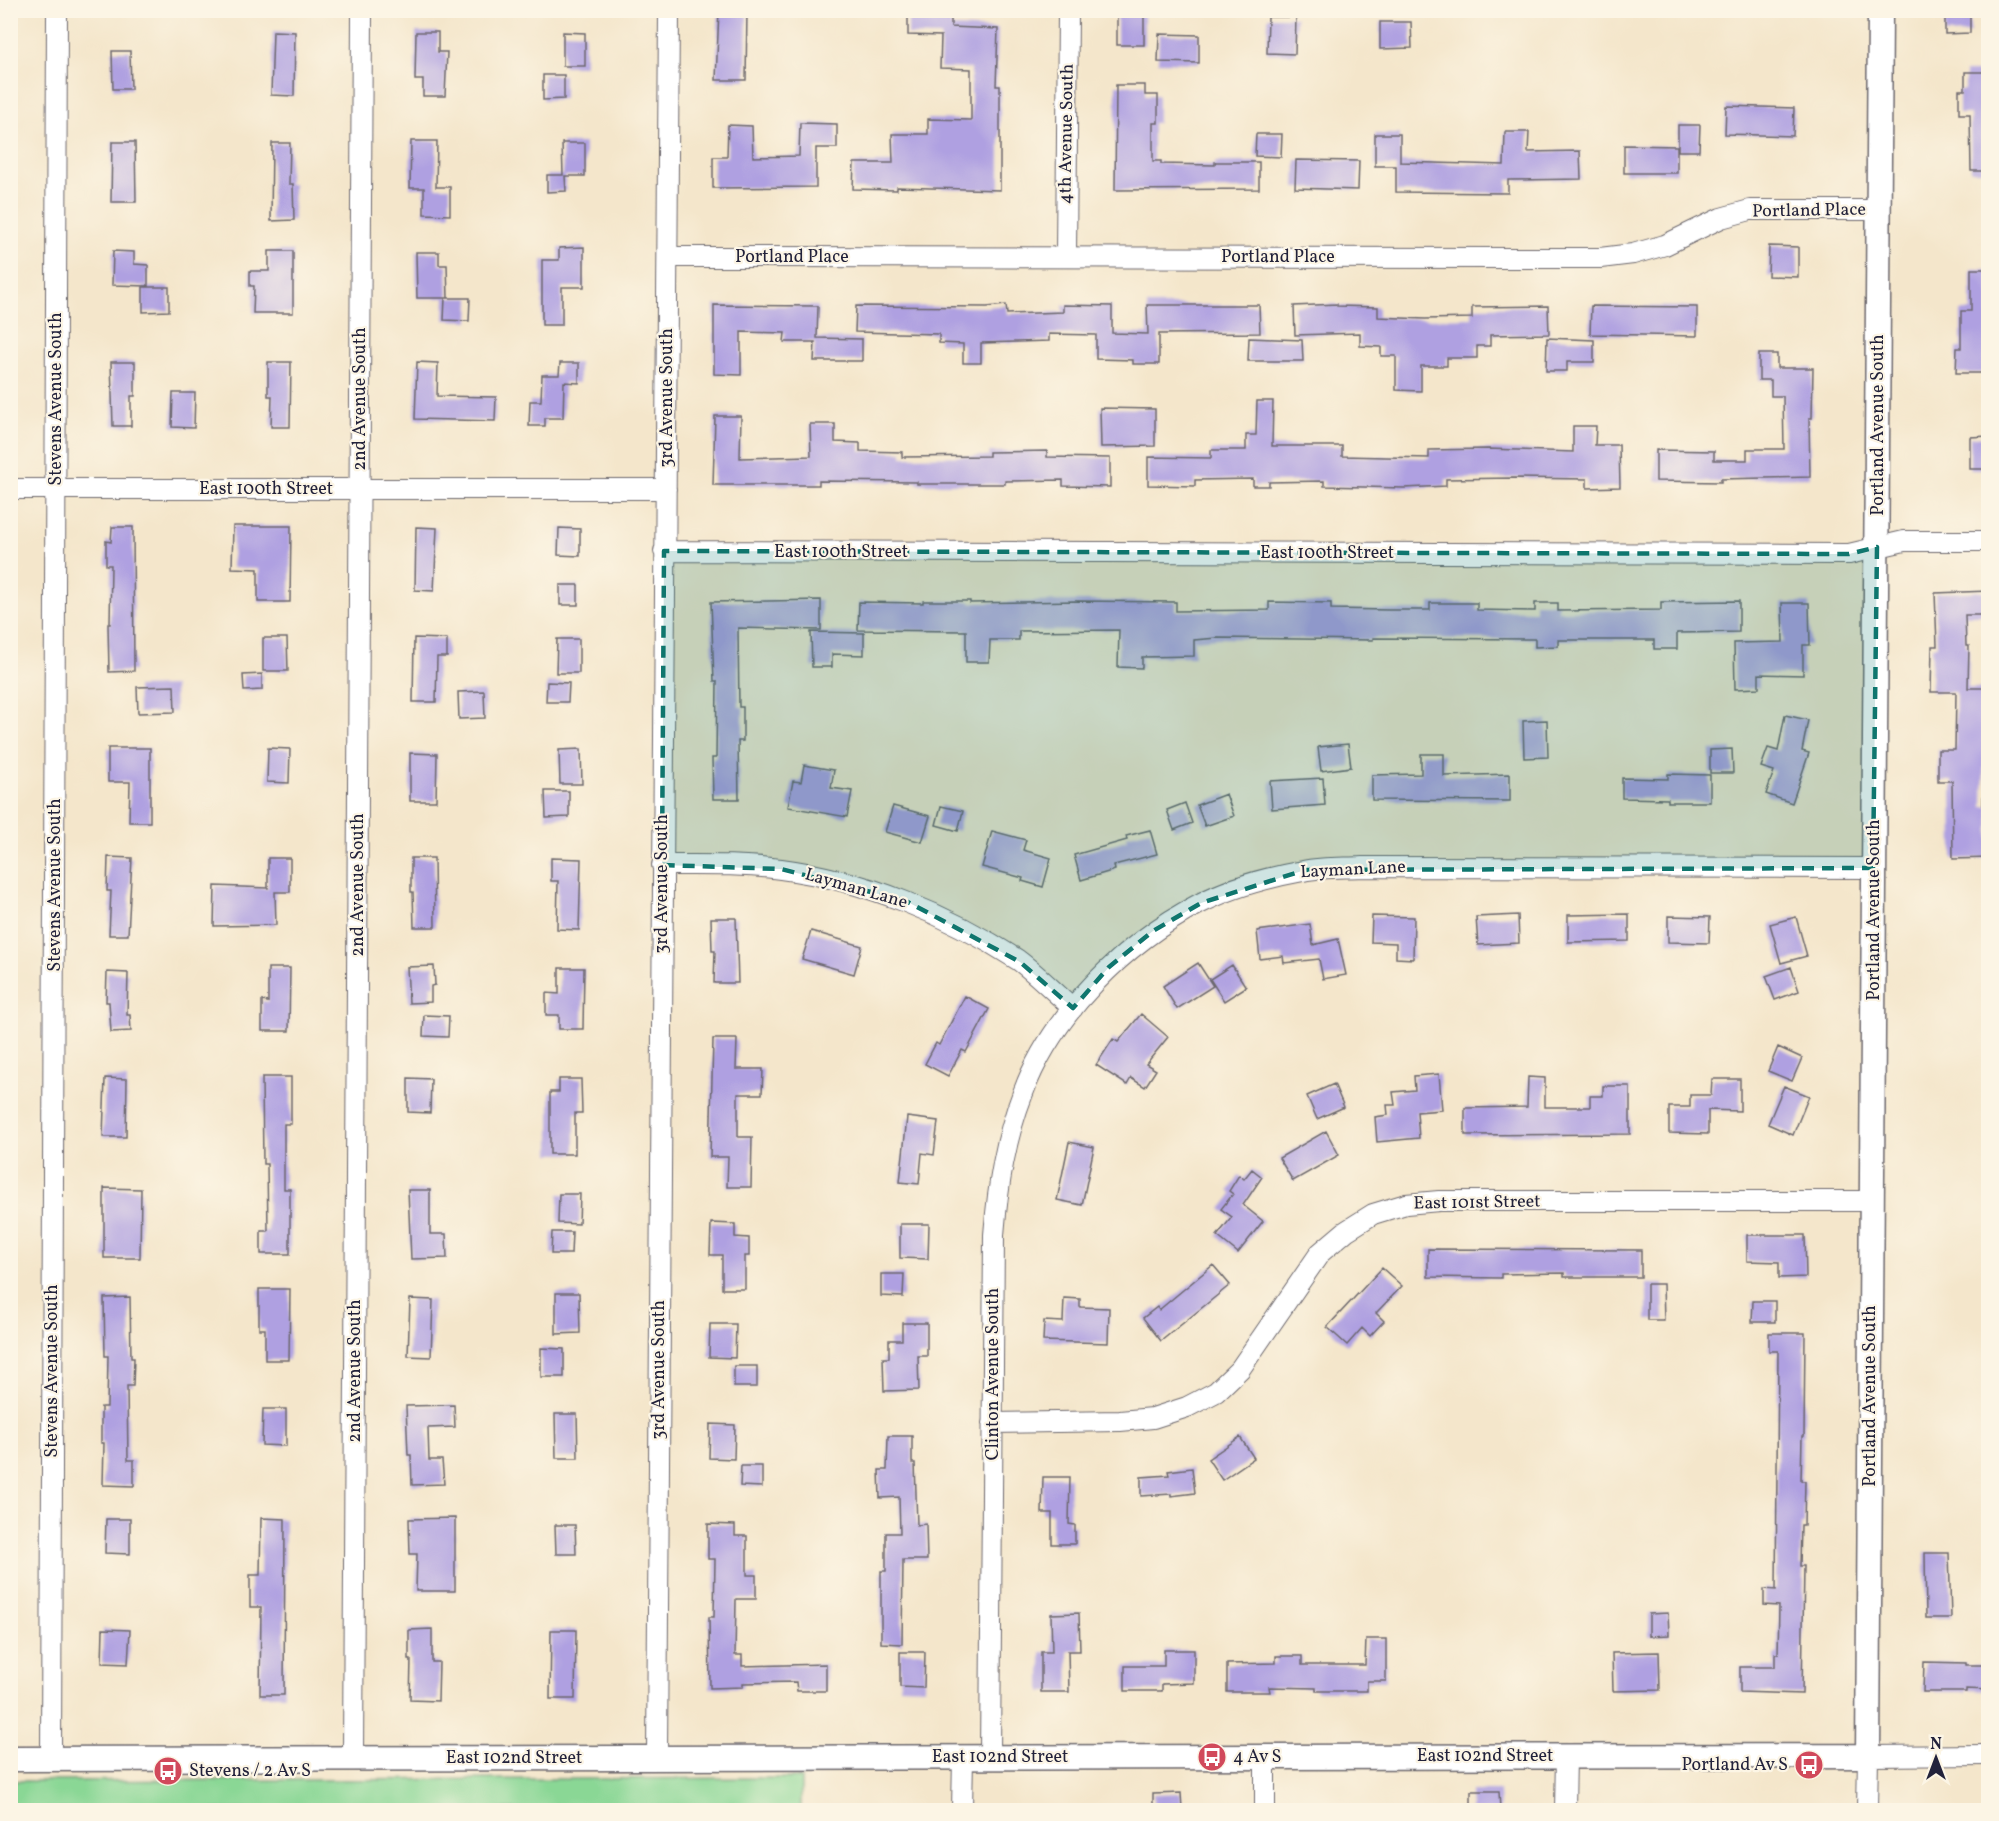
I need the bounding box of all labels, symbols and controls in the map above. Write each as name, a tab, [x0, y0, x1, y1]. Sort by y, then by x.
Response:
street label: 4th Avenue South	[1053, 63, 1081, 205]
street label: Portland Place	[1752, 198, 1866, 224]
street label: Portland Place	[735, 245, 849, 270]
street label: Portland Place	[1221, 245, 1335, 270]
street label: Stevens Avenue South	[44, 312, 69, 486]
street label: 2nd Avenue South	[348, 327, 373, 471]
street label: 3rd Avenue South	[655, 328, 680, 468]
street label: Portland Avenue South	[1866, 334, 1891, 516]
street label: East 100th Street	[199, 477, 333, 502]
street label: East 100th Street	[774, 540, 908, 565]
street label: East 100th Street	[1260, 541, 1394, 566]
street label: Stevens Avenue South	[43, 798, 68, 972]
street label: 2nd Avenue South	[346, 813, 371, 957]
street label: 3rd Avenue South	[650, 814, 675, 954]
street label: Portland Avenue South	[1862, 819, 1887, 1001]
street label: Layman Lane	[1300, 855, 1406, 885]
street label: Layman Lane	[802, 862, 910, 916]
street label: East 101st Street	[1413, 1189, 1541, 1217]
street label: Stevens Avenue South	[40, 1284, 65, 1458]
street label: Clinton Avenue South	[981, 1287, 1006, 1460]
street label: 2nd Avenue South	[343, 1299, 368, 1443]
street label: 3rd Avenue South	[647, 1300, 672, 1440]
street label: Portland Avenue South	[1858, 1305, 1883, 1487]
north arrow	[1906, 1728, 1966, 1788]
text: N	[1930, 1734, 1942, 1756]
bus stop icon: 4 Av S	[1196, 1741, 1228, 1773]
street label: East 102nd Street	[1417, 1744, 1553, 1769]
street label: East 102nd Street	[932, 1745, 1068, 1770]
place label: 4 Av S	[1233, 1745, 1281, 1770]
street label: East 102nd Street	[446, 1746, 582, 1771]
bus stop icon: Portland Av S	[1793, 1749, 1825, 1781]
place label: Portland Av S	[1682, 1753, 1788, 1778]
bus stop icon: Stevens / 2 Av S	[152, 1755, 184, 1787]
place label: Stevens / 2 Av S	[189, 1759, 311, 1784]

